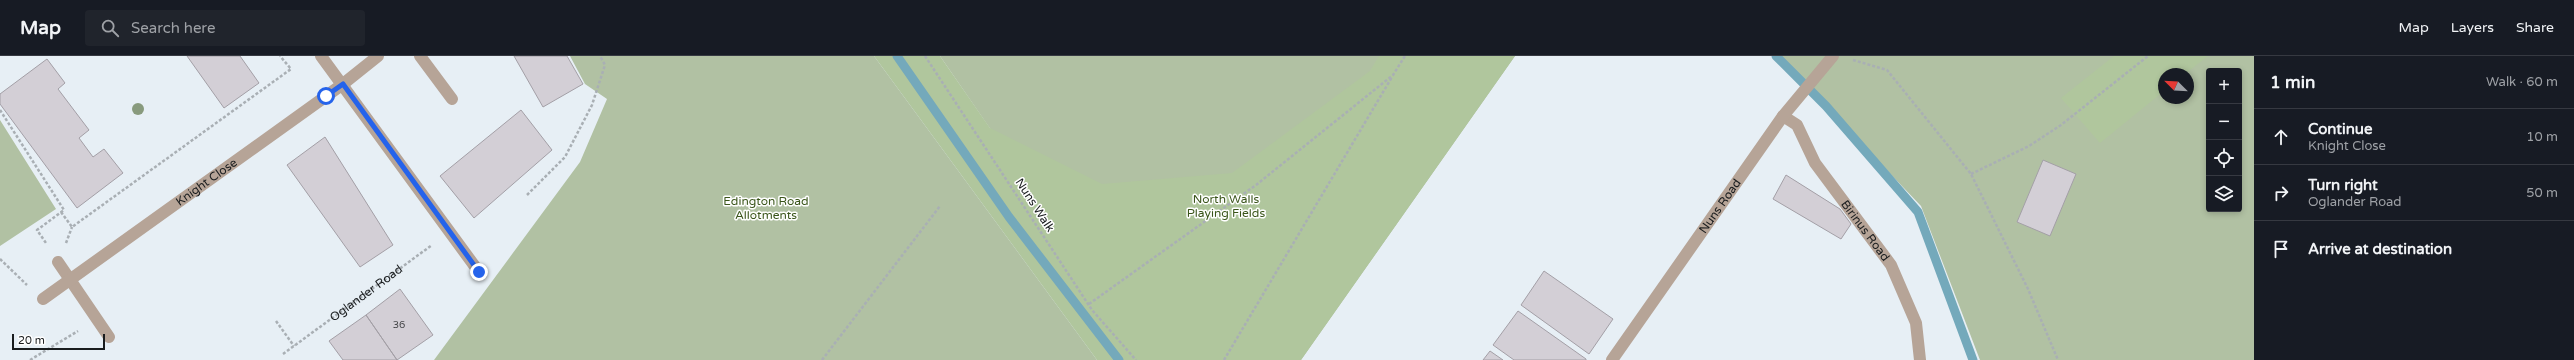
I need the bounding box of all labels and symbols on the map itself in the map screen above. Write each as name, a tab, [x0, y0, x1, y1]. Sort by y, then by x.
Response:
north arrow	[2158, 68, 2194, 104]
route start	[317, 87, 335, 105]
street label: Knight Close	[173, 155, 240, 209]
street label: Nuns Walk	[1013, 176, 1058, 235]
street label: Nuns Road	[1696, 176, 1744, 236]
park label: North Walls Playing Fields	[1187, 192, 1265, 220]
park label: Edington Road Allotments	[723, 194, 809, 222]
street label: Birinus Road	[1838, 197, 1893, 264]
street label: Oglander Road	[327, 262, 405, 324]
route end	[470, 263, 488, 281]
house number: 36	[393, 319, 405, 331]
scale bar	[12, 332, 105, 351]

